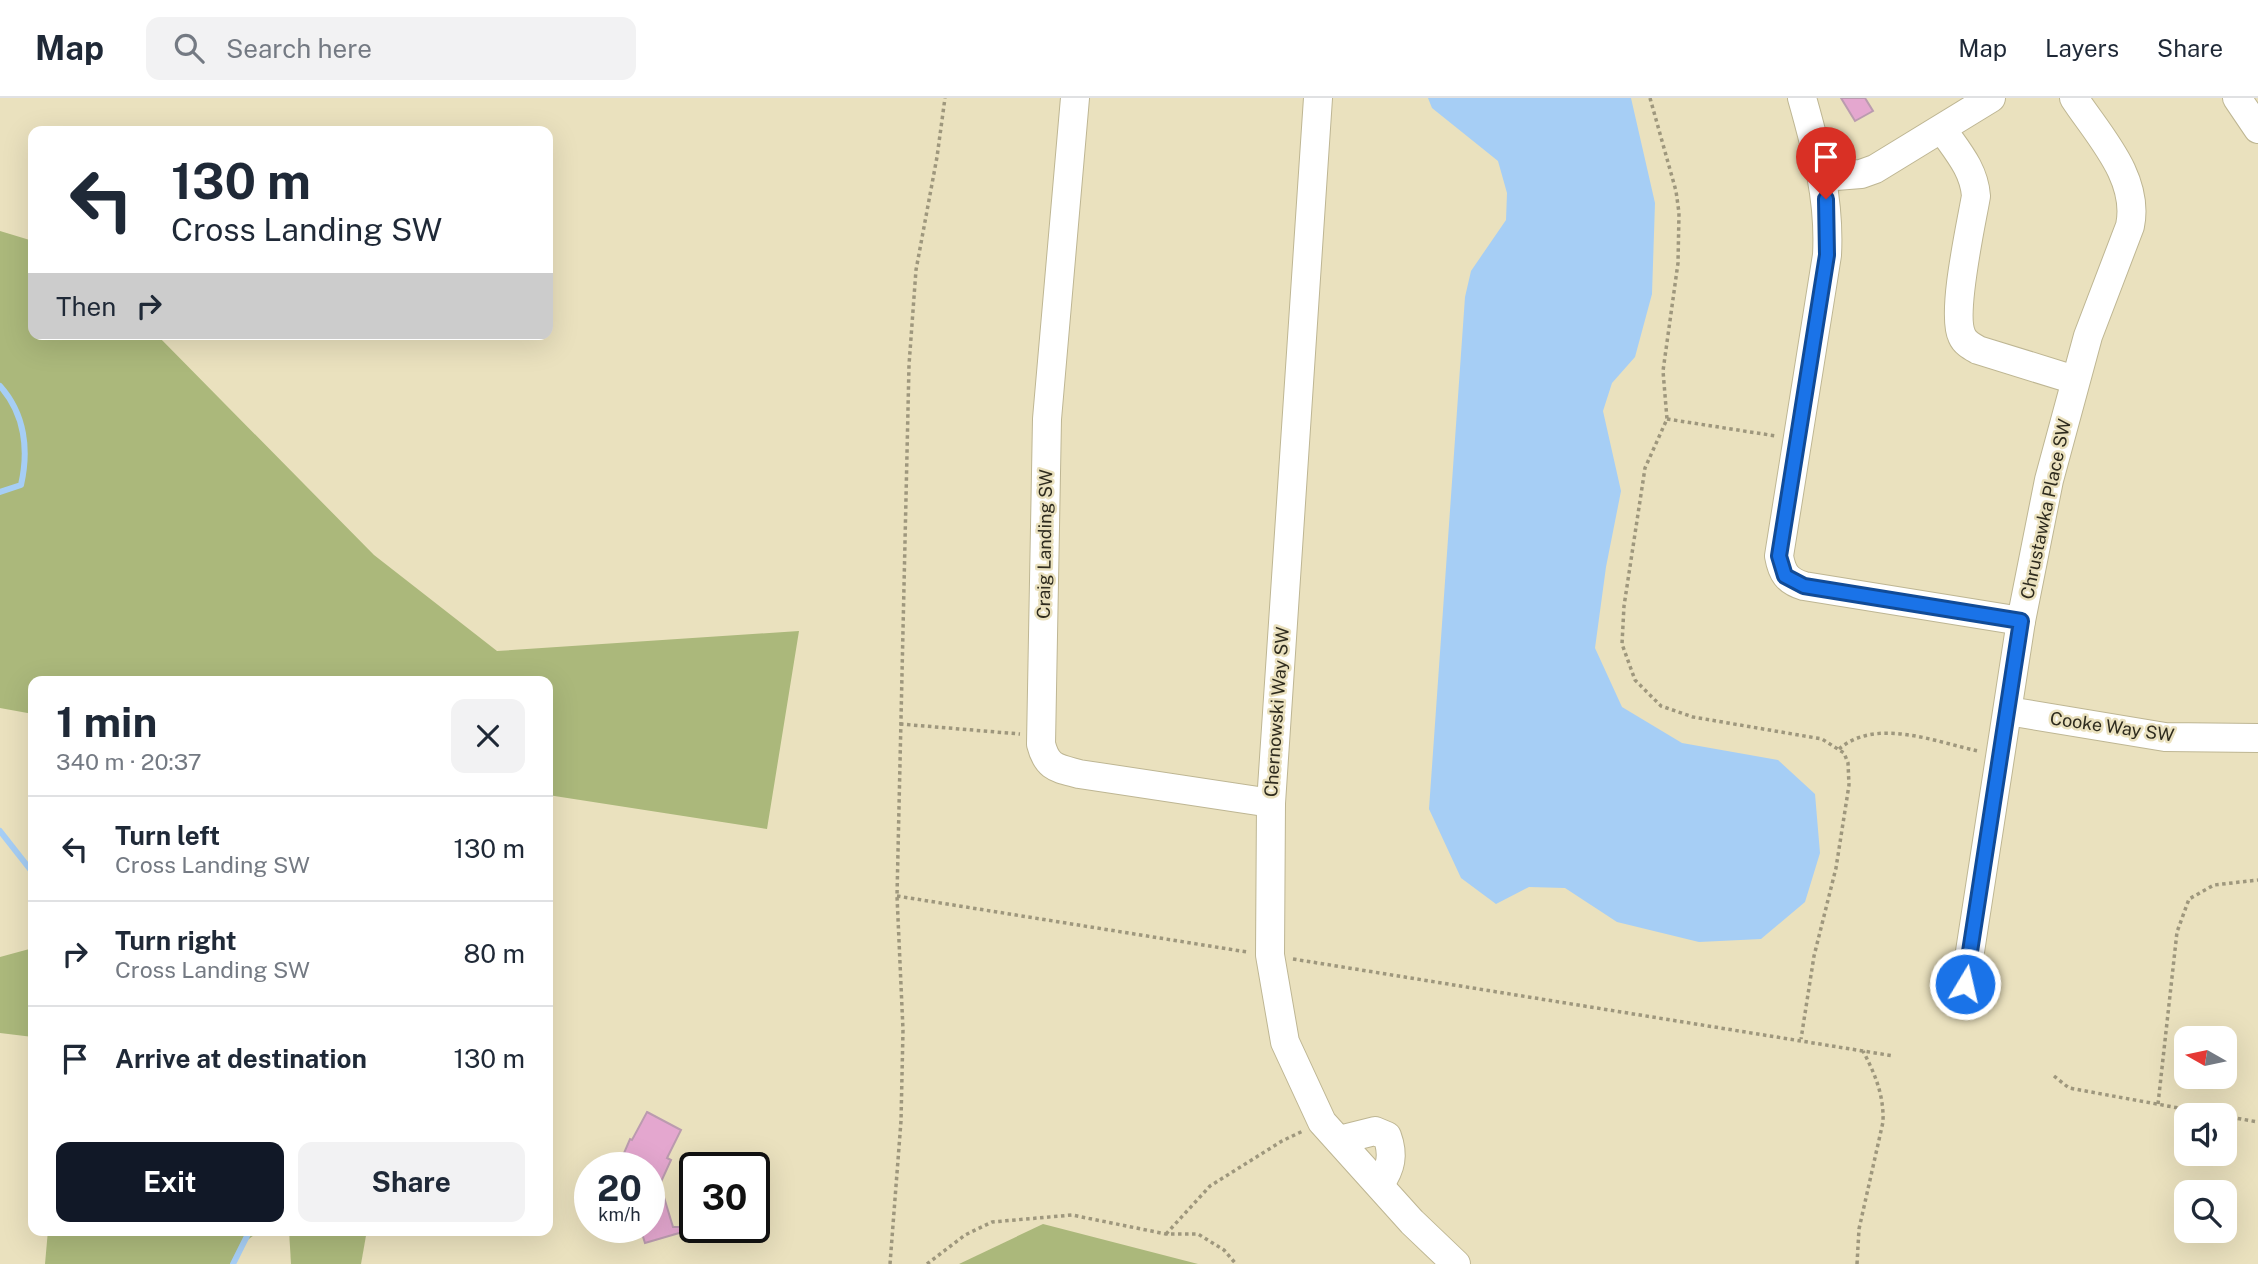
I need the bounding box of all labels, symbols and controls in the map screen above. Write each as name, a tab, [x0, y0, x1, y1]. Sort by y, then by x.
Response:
search box	[146, 17, 636, 80]
text: Map	[35, 29, 104, 67]
icon: search	[170, 29, 208, 67]
text: Search here	[226, 33, 372, 64]
text: Map	[1958, 34, 2007, 62]
text: Layers	[2045, 34, 2119, 62]
text: Share	[2157, 34, 2223, 62]
pin	[1796, 127, 1856, 199]
icon: arrive	[1807, 138, 1845, 176]
text: 130 m	[171, 152, 311, 210]
icon: left	[56, 154, 147, 245]
text: Cross Landing SW	[171, 211, 442, 248]
icon: right	[130, 287, 168, 325]
text: Then	[56, 291, 116, 322]
street label: Chrustawka Place SW	[2016, 417, 2075, 601]
street label: Craig Landing SW	[1033, 469, 1056, 619]
street label: Chernowski Way SW	[1260, 626, 1293, 798]
text: 1 min	[56, 697, 157, 746]
button: close	[451, 699, 525, 773]
street label: Cooke Way SW	[2049, 707, 2176, 746]
text: 340 m · 20:37	[56, 748, 202, 775]
text: Turn left	[115, 820, 220, 851]
icon: left	[56, 830, 94, 868]
text: 130 m	[453, 833, 525, 864]
text: Cross Landing SW	[115, 851, 310, 878]
text: Turn right	[115, 925, 237, 956]
icon: right	[56, 935, 94, 973]
text: 80 m	[464, 938, 525, 969]
position arrow	[1928, 947, 2002, 1021]
text: Cross Landing SW	[115, 956, 310, 983]
north arrow	[2174, 1026, 2236, 1088]
map controls	[2174, 1026, 2237, 1243]
icon: arrive	[56, 1040, 94, 1078]
text: Arrive at destination	[115, 1043, 367, 1074]
text: 130 m	[453, 1043, 525, 1074]
button: sound	[2174, 1103, 2237, 1166]
button: Exit	[56, 1142, 284, 1222]
button: Share	[298, 1142, 525, 1222]
speed limit sign: 30	[679, 1152, 770, 1243]
text: 20	[597, 1168, 642, 1209]
button: search	[2174, 1180, 2237, 1243]
text: km/h	[598, 1204, 641, 1225]

